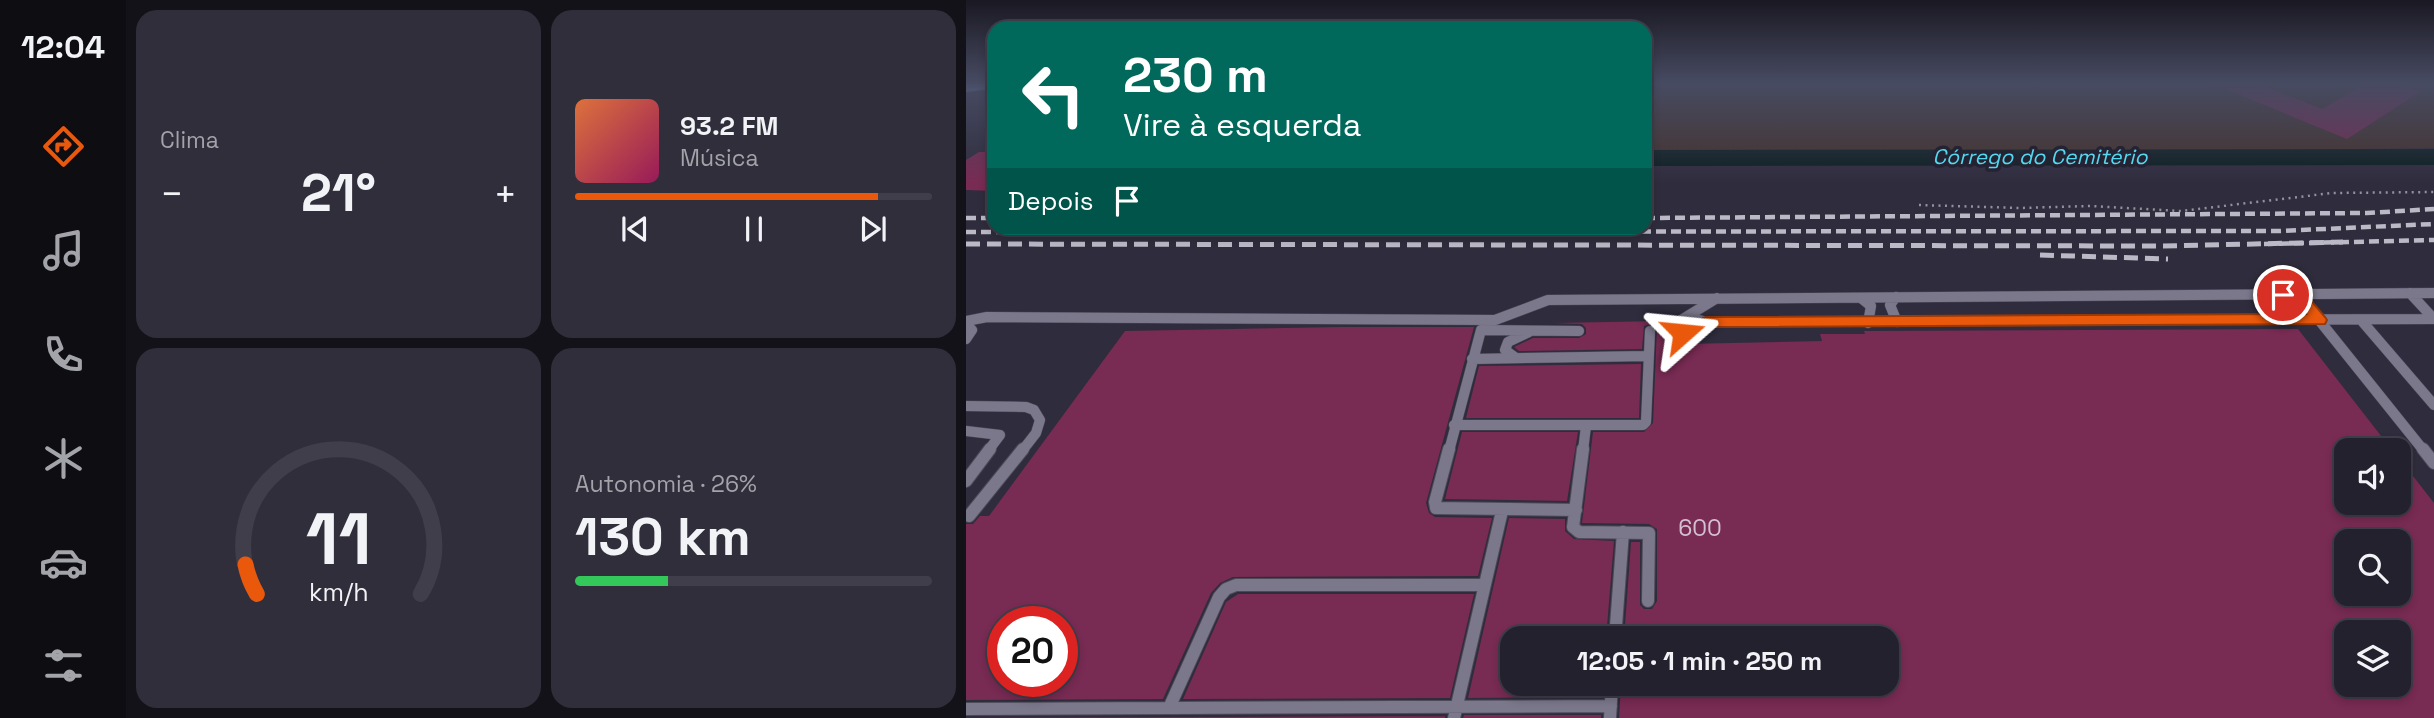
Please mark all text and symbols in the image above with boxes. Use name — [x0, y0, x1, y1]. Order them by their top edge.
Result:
text: 12:04 — [21, 27, 105, 67]
text: 230 m — [1123, 44, 1268, 106]
icon: left — [1008, 49, 1099, 140]
text: Vire à esquerda — [1123, 105, 1361, 145]
text: 93.2 FM — [680, 109, 779, 143]
icon: directions — [39, 122, 88, 171]
text: Clima — [160, 125, 219, 155]
text: Música — [680, 143, 759, 173]
water label: Córrego do Cemitério — [1933, 143, 2149, 170]
text: 21° — [301, 160, 376, 226]
text: − — [160, 170, 184, 218]
text: + — [493, 170, 517, 218]
icon: arrive — [1108, 182, 1146, 220]
text: Depois — [1008, 184, 1094, 218]
icon: previous — [616, 210, 654, 248]
icon: pause — [735, 210, 773, 248]
icon: next — [854, 210, 892, 248]
icon: music — [39, 226, 88, 275]
pin — [2253, 265, 2313, 325]
icon: arrive — [2264, 276, 2302, 314]
position arrow — [1646, 296, 1720, 370]
icon: phone — [39, 330, 88, 379]
icon: climate — [39, 434, 88, 483]
map controls — [2334, 438, 2411, 697]
button: sound — [2334, 438, 2411, 515]
text: Autonomia · 26% — [575, 469, 757, 499]
text: 11 — [306, 492, 371, 585]
text: 130 km — [575, 504, 751, 570]
house number: 600 — [1678, 513, 1722, 543]
button: search — [2334, 529, 2411, 606]
icon: car — [39, 538, 88, 587]
text: km/h — [309, 576, 368, 608]
speed limit sign: 20 — [987, 606, 1078, 697]
button: layers — [2334, 620, 2411, 697]
icon: filters — [39, 641, 88, 690]
text: 12:05 · 1 min · 250 m — [1577, 644, 1822, 678]

